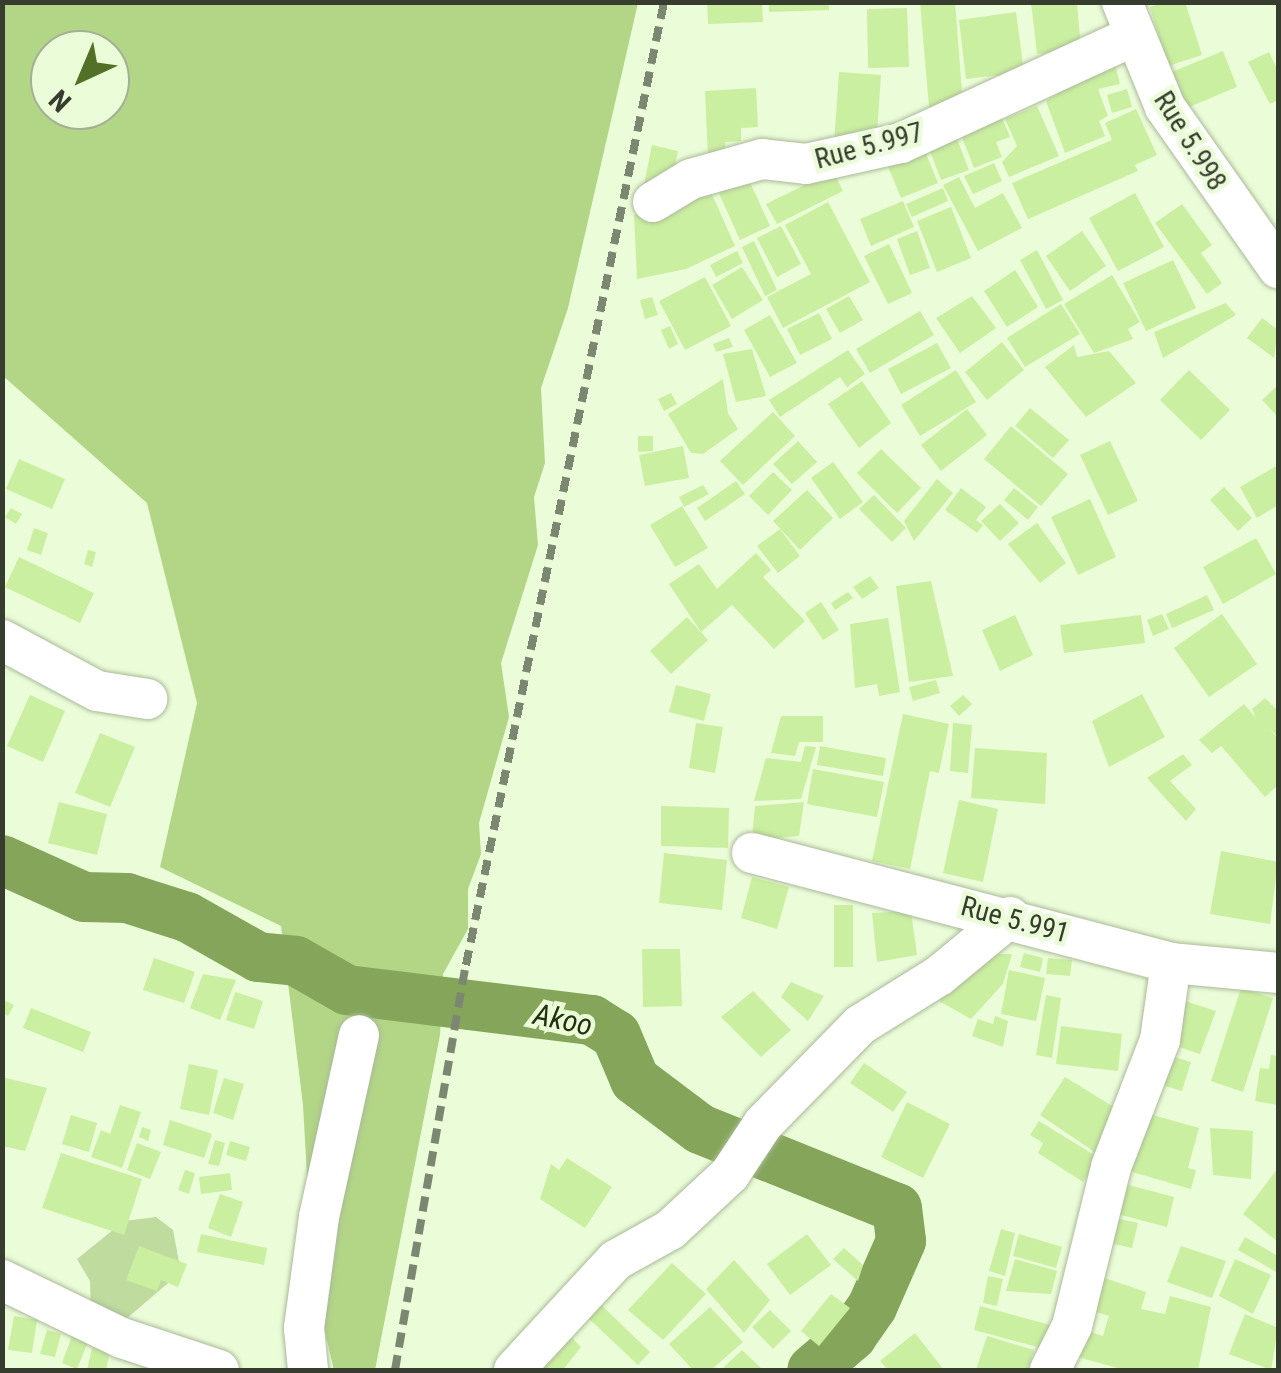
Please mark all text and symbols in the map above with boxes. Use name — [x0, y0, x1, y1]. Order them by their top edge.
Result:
north arrow — [30, 30, 130, 130]
text: N — [43, 83, 78, 118]
street label: Rue 5.998 — [1146, 85, 1234, 197]
street label: Rue 5.997 — [811, 115, 927, 177]
street label: Rue 5.991 — [957, 889, 1073, 951]
water label: Akoo — [530, 996, 596, 1044]

